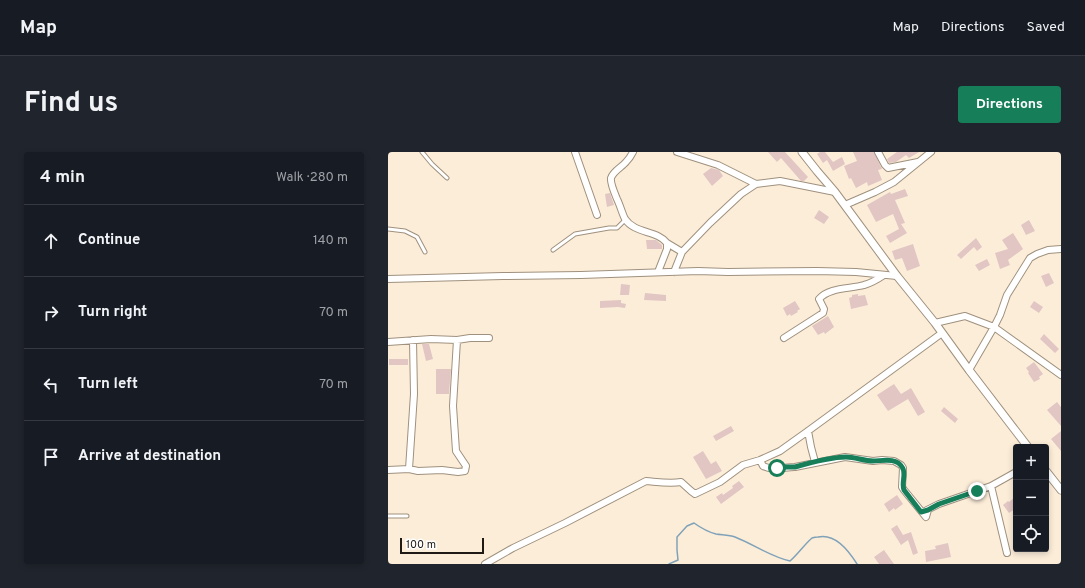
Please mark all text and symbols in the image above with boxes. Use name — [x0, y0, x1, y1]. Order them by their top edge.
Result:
text: Map — [20, 16, 57, 40]
text: Map — [893, 19, 919, 36]
text: Directions — [941, 19, 1005, 36]
text: Saved — [1027, 19, 1065, 36]
text: Find us — [24, 86, 118, 122]
button: Directions — [958, 86, 1061, 123]
text: 4 min — [40, 167, 85, 189]
text: Walk · 280 m — [276, 170, 348, 186]
icon: ahead — [40, 230, 62, 252]
text: Continue — [78, 231, 140, 250]
text: 140 m — [313, 233, 348, 249]
icon: right — [40, 302, 62, 324]
text: Turn right — [78, 303, 147, 322]
text: 70 m — [319, 305, 348, 321]
icon: left — [40, 374, 62, 396]
text: Turn left — [78, 375, 138, 394]
text: 70 m — [319, 377, 348, 393]
map controls — [1013, 444, 1049, 552]
button: + — [1013, 444, 1049, 480]
icon: arrive — [40, 446, 62, 468]
text: Arrive at destination — [78, 447, 221, 466]
route start — [768, 459, 786, 477]
button: − — [1013, 480, 1049, 516]
route end — [968, 482, 986, 500]
button: locate — [1013, 516, 1049, 552]
scale bar — [400, 536, 484, 555]
text: 100 m — [406, 538, 436, 552]

